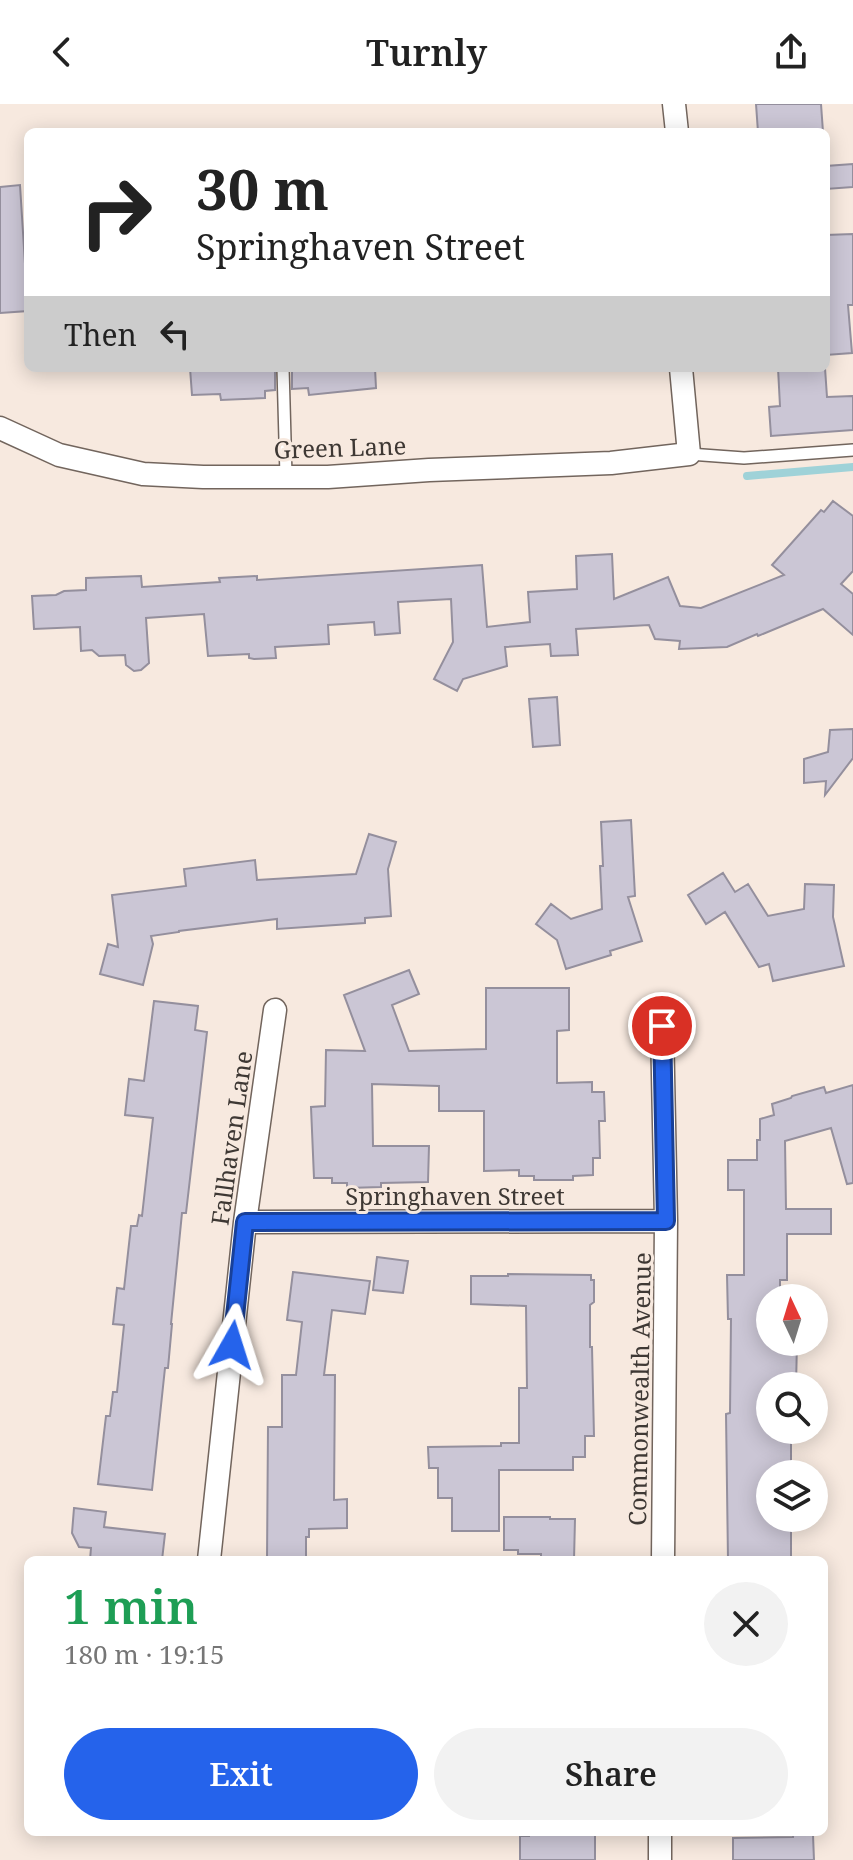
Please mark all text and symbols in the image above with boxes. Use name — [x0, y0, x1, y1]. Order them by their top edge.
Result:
text: Turnly — [366, 28, 487, 77]
icon: back — [40, 30, 84, 74]
icon: share — [769, 30, 813, 74]
text: 30 m — [196, 150, 329, 226]
icon: right — [64, 160, 168, 264]
text: Springhaven Street — [196, 222, 525, 271]
icon: left — [153, 312, 197, 356]
text: Then — [64, 314, 137, 355]
street label: Green Lane — [273, 428, 407, 466]
pin — [628, 992, 696, 1060]
icon: arrive — [640, 1004, 684, 1048]
street label: Fallhaven Lane — [202, 1049, 260, 1227]
street label: Springhaven Street — [345, 1179, 565, 1212]
street label: Commonwealth Avenue — [620, 1252, 658, 1526]
north arrow — [756, 1284, 828, 1356]
map controls — [756, 1284, 828, 1532]
position arrow — [190, 1303, 274, 1387]
button: search — [756, 1372, 828, 1444]
button: layers — [756, 1460, 828, 1532]
text: 1 min — [64, 1573, 198, 1638]
button: close — [704, 1582, 788, 1666]
text: 180 m · 19:15 — [64, 1636, 225, 1672]
button: Exit — [64, 1728, 418, 1820]
button: Share — [434, 1728, 788, 1820]

